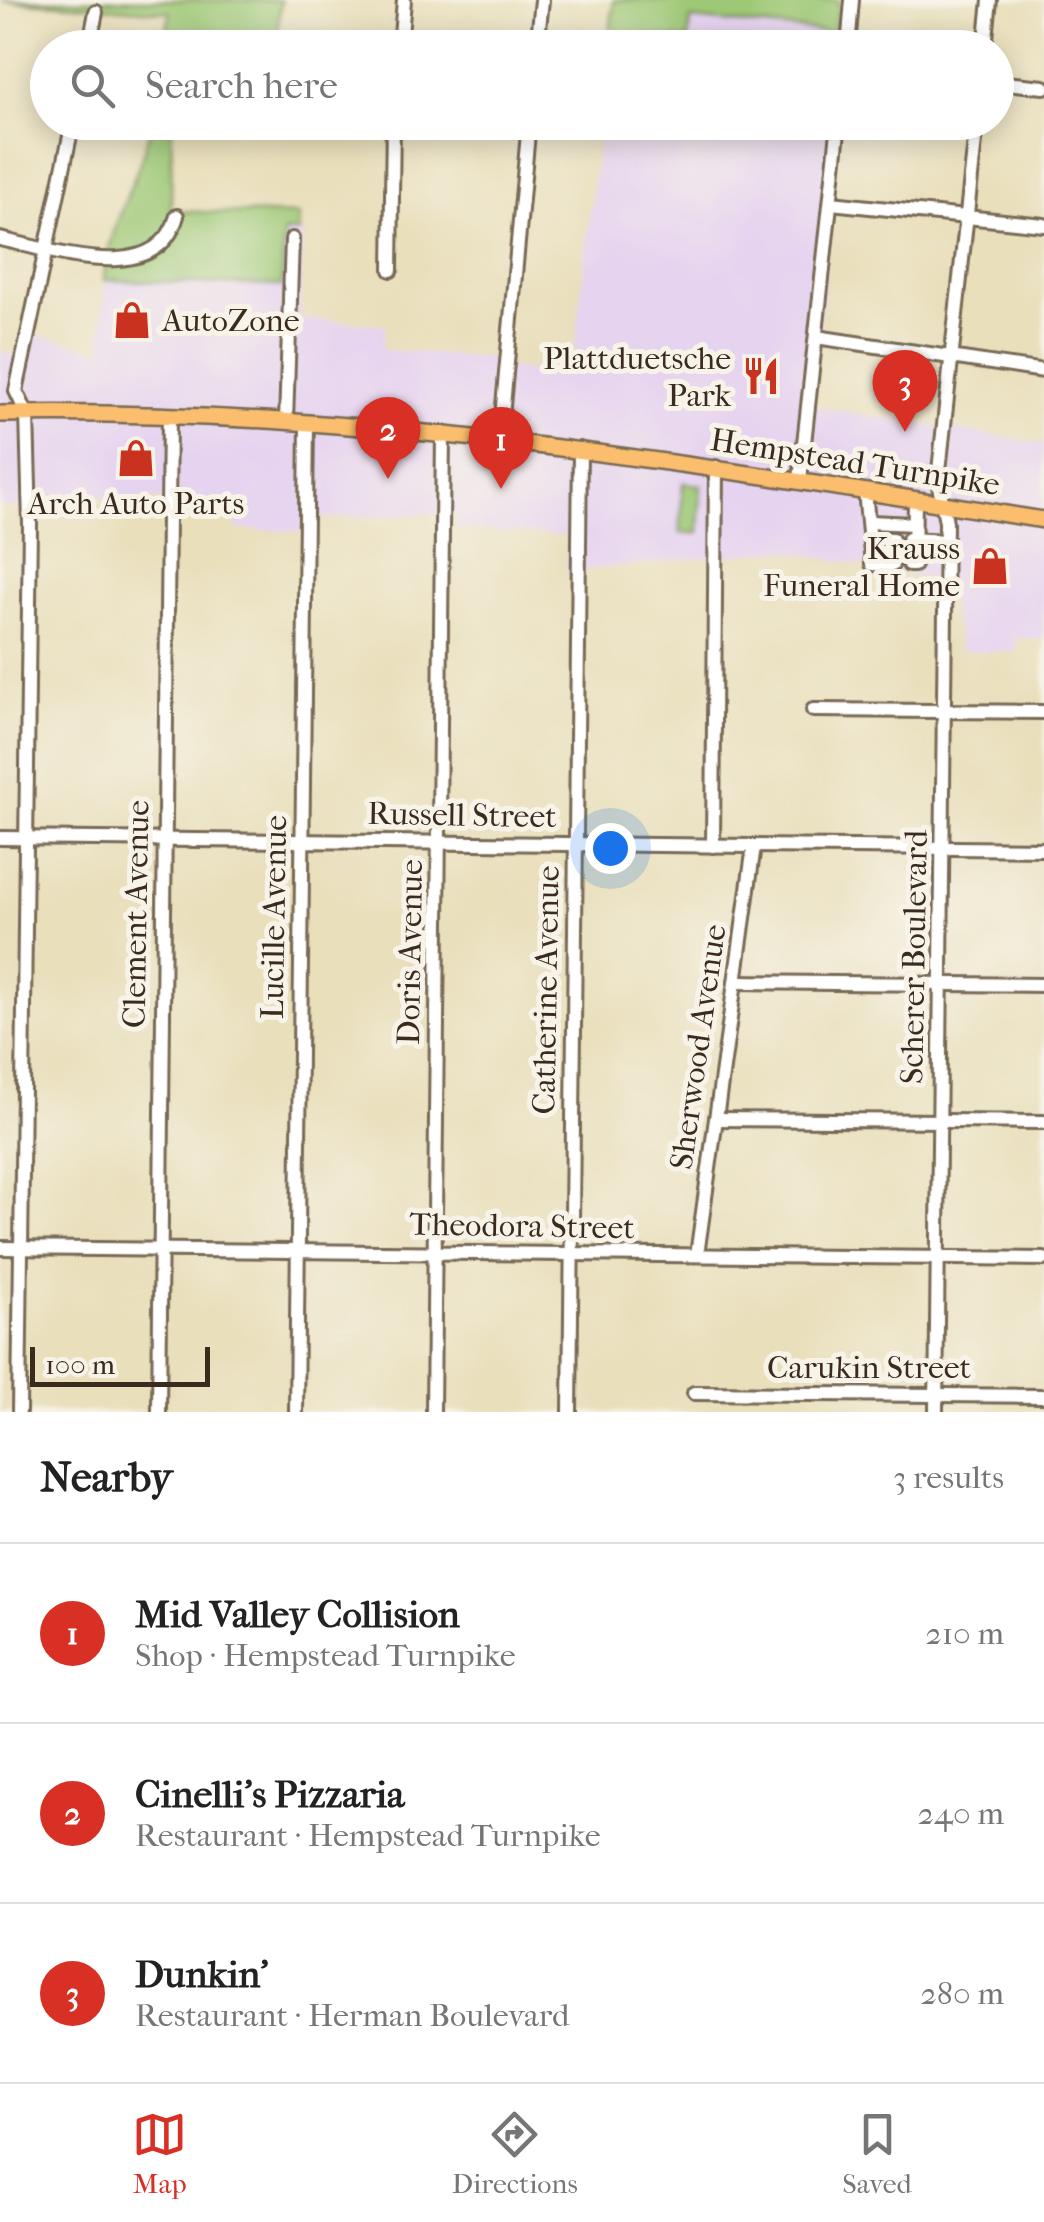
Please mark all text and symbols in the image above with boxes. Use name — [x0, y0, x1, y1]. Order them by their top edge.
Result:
search box — [30, 30, 1014, 140]
icon: search — [65, 58, 120, 113]
text: Search here — [145, 63, 338, 108]
shop icon: AutoZone — [111, 299, 153, 341]
place label: AutoZone — [160, 302, 300, 339]
place label: Plattduetsche Park — [543, 340, 732, 414]
pin: 3 — [872, 350, 938, 432]
restaurant icon: Plattduetsche Park — [740, 355, 782, 397]
pin: 2 — [356, 396, 420, 479]
pin: 1 — [468, 406, 534, 489]
street label: Hempstead Turnpike — [708, 421, 1003, 503]
shop icon: Arch Auto Parts — [115, 437, 157, 479]
place label: Arch Auto Parts — [26, 485, 244, 522]
place label: Krauss Funeral Home — [763, 530, 960, 604]
shop icon: Krauss Funeral Home — [969, 545, 1011, 587]
street label: Russell Street — [367, 795, 557, 835]
street label: Clement Avenue — [116, 799, 156, 1028]
street label: Lucille Avenue — [254, 814, 294, 1019]
your location — [585, 823, 636, 874]
street label: Scherer Boulevard — [893, 829, 935, 1084]
street label: Doris Avenue — [390, 859, 430, 1045]
street label: Catherine Avenue — [525, 865, 567, 1115]
street label: Sherwood Avenue — [662, 922, 734, 1172]
street label: Theodora Street — [409, 1206, 636, 1246]
scale bar — [30, 1342, 210, 1386]
text: 100 m — [45, 1348, 115, 1381]
street label: Carukin Street — [767, 1349, 972, 1386]
text: Nearby — [40, 1453, 172, 1502]
text: 3 results — [893, 1459, 1004, 1496]
text: Mid Valley Collision — [135, 1592, 460, 1637]
text: 1 — [67, 1615, 78, 1652]
text: 210 m — [925, 1615, 1004, 1652]
text: Shop · Hempstead Turnpike — [135, 1637, 516, 1674]
text: Cinelli’s Pizzaria — [135, 1772, 405, 1817]
text: 2 — [64, 1795, 81, 1832]
text: 240 m — [918, 1795, 1004, 1832]
text: Restaurant · Hempstead Turnpike — [135, 1817, 601, 1854]
text: Dunkin' — [135, 1952, 268, 1997]
text: 3 — [66, 1975, 79, 2012]
text: 280 m — [920, 1975, 1004, 2012]
text: Restaurant · Herman Boulevard — [135, 1997, 569, 2034]
tab: Map — [132, 2107, 187, 2200]
tab: Directions — [452, 2107, 578, 2200]
tab: Saved — [842, 2107, 912, 2200]

